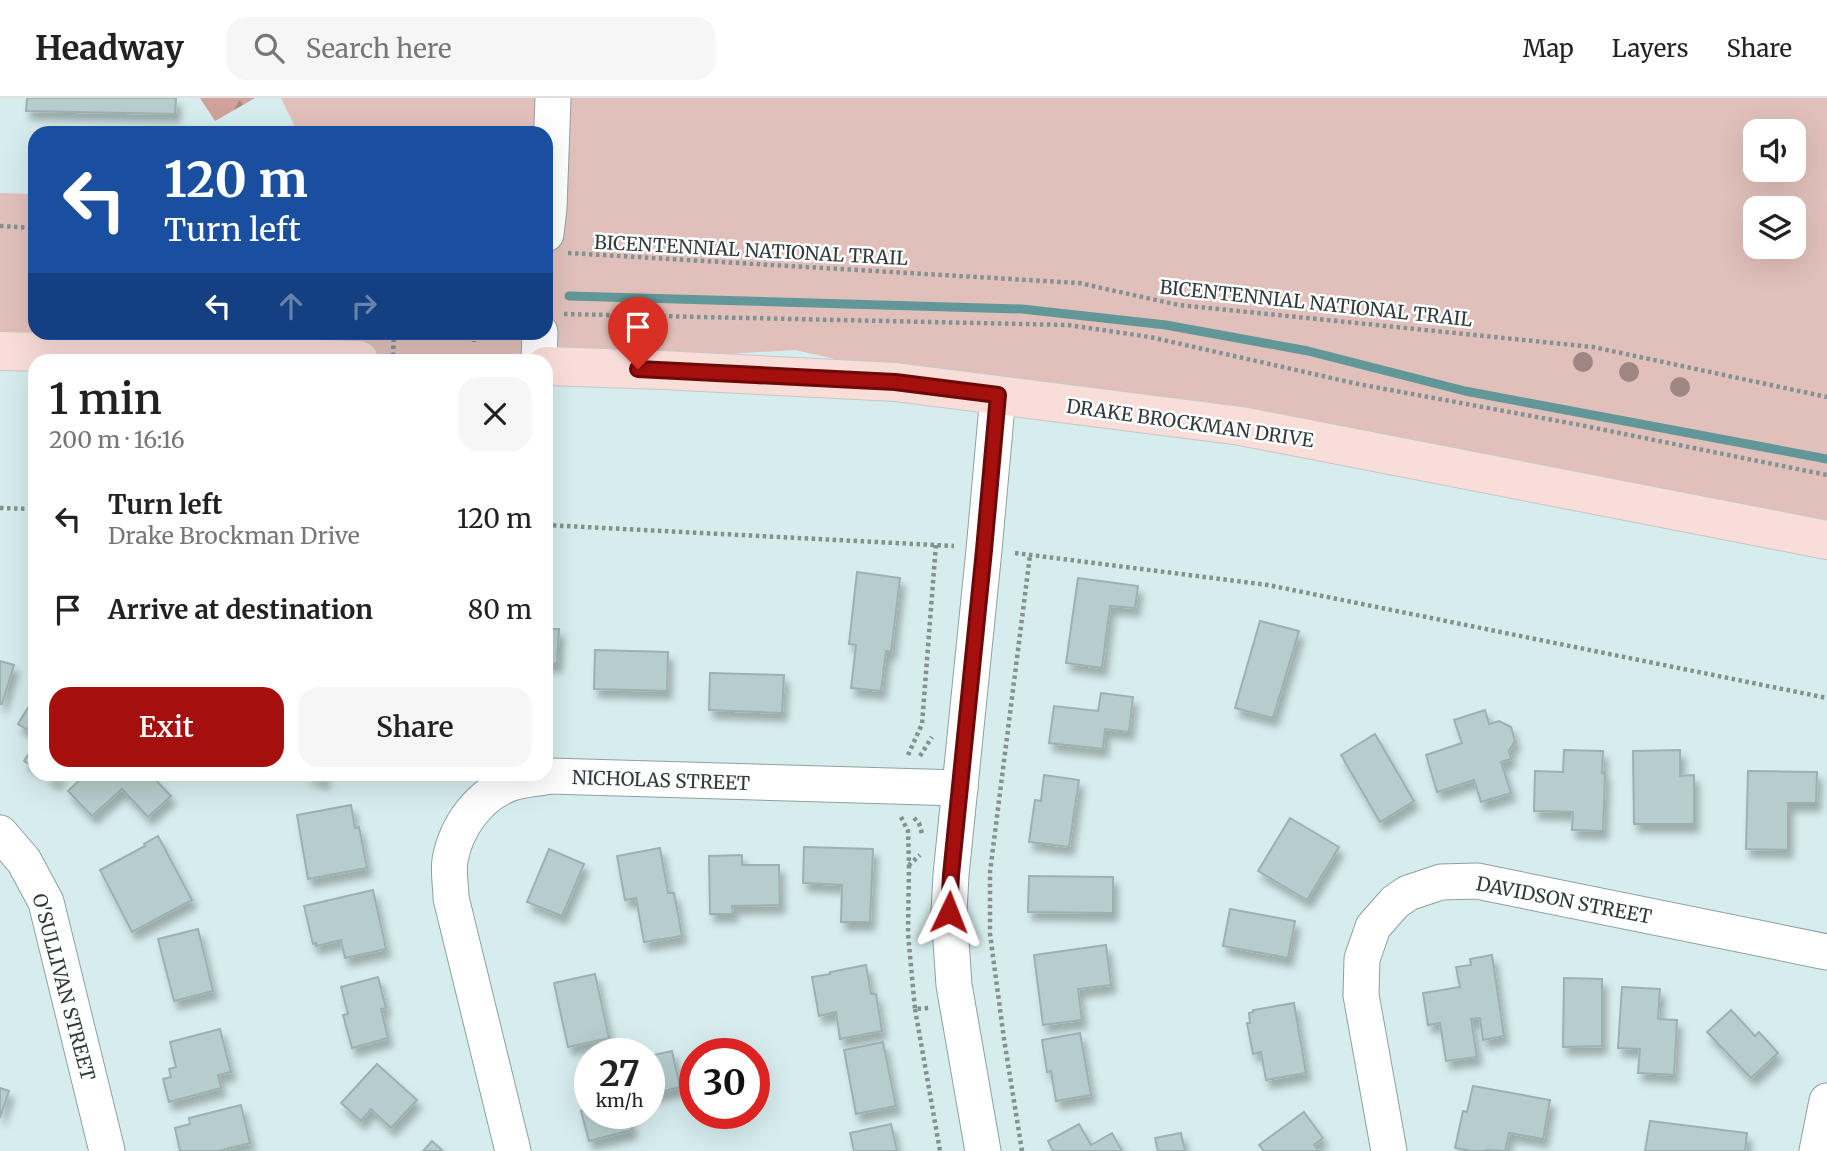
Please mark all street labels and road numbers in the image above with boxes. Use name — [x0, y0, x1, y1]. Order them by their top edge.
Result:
street label: BICENTENNIAL NATIONAL TRAIL — [593, 230, 909, 270]
street label: BICENTENNIAL NATIONAL TRAIL — [1158, 275, 1474, 331]
street label: DRAKE BROCKMAN DRIVE — [1065, 394, 1315, 452]
street label: NICHOLAS STREET — [572, 765, 750, 795]
street label: DAVIDSON STREET — [1474, 871, 1654, 929]
street label: O'SULLIVAN STREET — [28, 891, 100, 1083]

